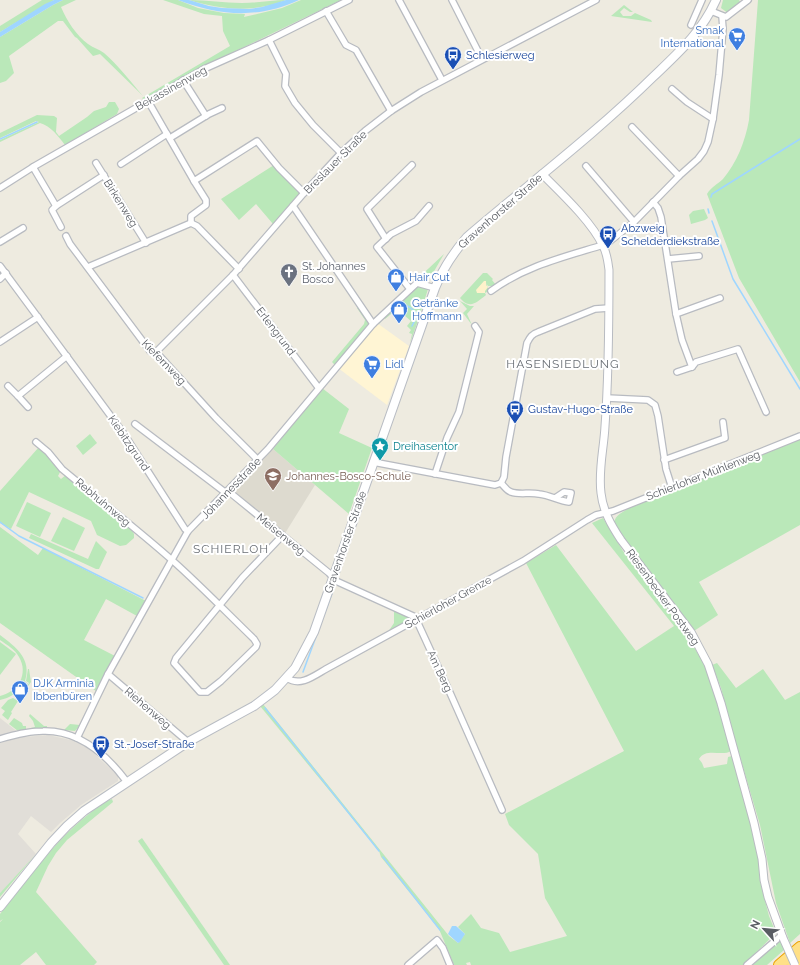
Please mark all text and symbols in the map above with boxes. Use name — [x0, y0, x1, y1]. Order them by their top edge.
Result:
place label: Smak International — [661, 24, 724, 50]
supermarket icon: Smak International — [727, 26, 747, 51]
bus stop icon: Schlesierweg — [443, 45, 463, 70]
place label: Schlesierweg — [466, 49, 535, 62]
street label: Bekassinenweg — [133, 63, 209, 113]
street label: Breslauer Straße — [301, 128, 370, 197]
street label: Gravenhorster Straße — [456, 171, 545, 251]
street label: Birkenweg — [101, 177, 140, 230]
place label: Abzweig Schelderdiekstraße — [621, 222, 720, 248]
bus stop icon: Abzweig Schelderdiekstraße — [598, 224, 618, 249]
place label: St. Johannes Bosco — [302, 260, 366, 286]
church icon: St. Johannes Bosco — [279, 262, 299, 287]
shop icon: Hair Cut — [386, 267, 406, 292]
place label: Hair Cut — [409, 271, 450, 284]
place label: Getränke Hoffmann — [412, 297, 462, 323]
shop icon: Getränke Hoffmann — [389, 299, 409, 324]
street label: Erlengrund — [253, 305, 298, 358]
street label: Kiefernweg — [139, 337, 188, 388]
supermarket icon: Lidl — [362, 354, 382, 379]
district label: HASENSIEDLUNG — [506, 357, 620, 371]
place label: Lidl — [385, 358, 404, 371]
bus stop icon: Gustav-Hugo-Straße — [505, 399, 525, 424]
place label: Gustav-Hugo-Straße — [528, 403, 633, 416]
street label: Kiebitzgrund — [105, 413, 152, 474]
place icon: Dreihasentor — [370, 436, 390, 461]
place label: Dreihasentor — [393, 440, 458, 453]
street label: Schierloher Mühlenweg — [644, 448, 762, 503]
street label: Johannesstraße — [199, 455, 264, 522]
school or university icon: Johannes-Bosco-Schule — [263, 466, 283, 491]
place label: Johannes-Bosco-Schule — [286, 470, 411, 483]
street label: Rebhuhnweg — [72, 476, 133, 529]
street label: Gravenhorster Straße — [322, 489, 369, 595]
street label: Meisenweg — [254, 511, 308, 558]
district label: SCHIERLOH — [193, 542, 269, 556]
street label: Riesenbecker Postweg — [623, 546, 702, 648]
street label: Schierloher Grenze — [403, 573, 494, 632]
street label: Am Berg — [424, 648, 455, 694]
place label: DJK Arminia Ibbenbüren — [33, 677, 94, 703]
shop icon: DJK Arminia Ibbenbüren — [10, 679, 30, 704]
street label: Riehenweg — [122, 685, 174, 732]
bus stop icon: St.-Josef-Straße — [91, 734, 111, 759]
place label: St.-Josef-Straße — [114, 738, 195, 751]
north arrow — [744, 909, 784, 949]
text: N — [748, 918, 763, 931]

